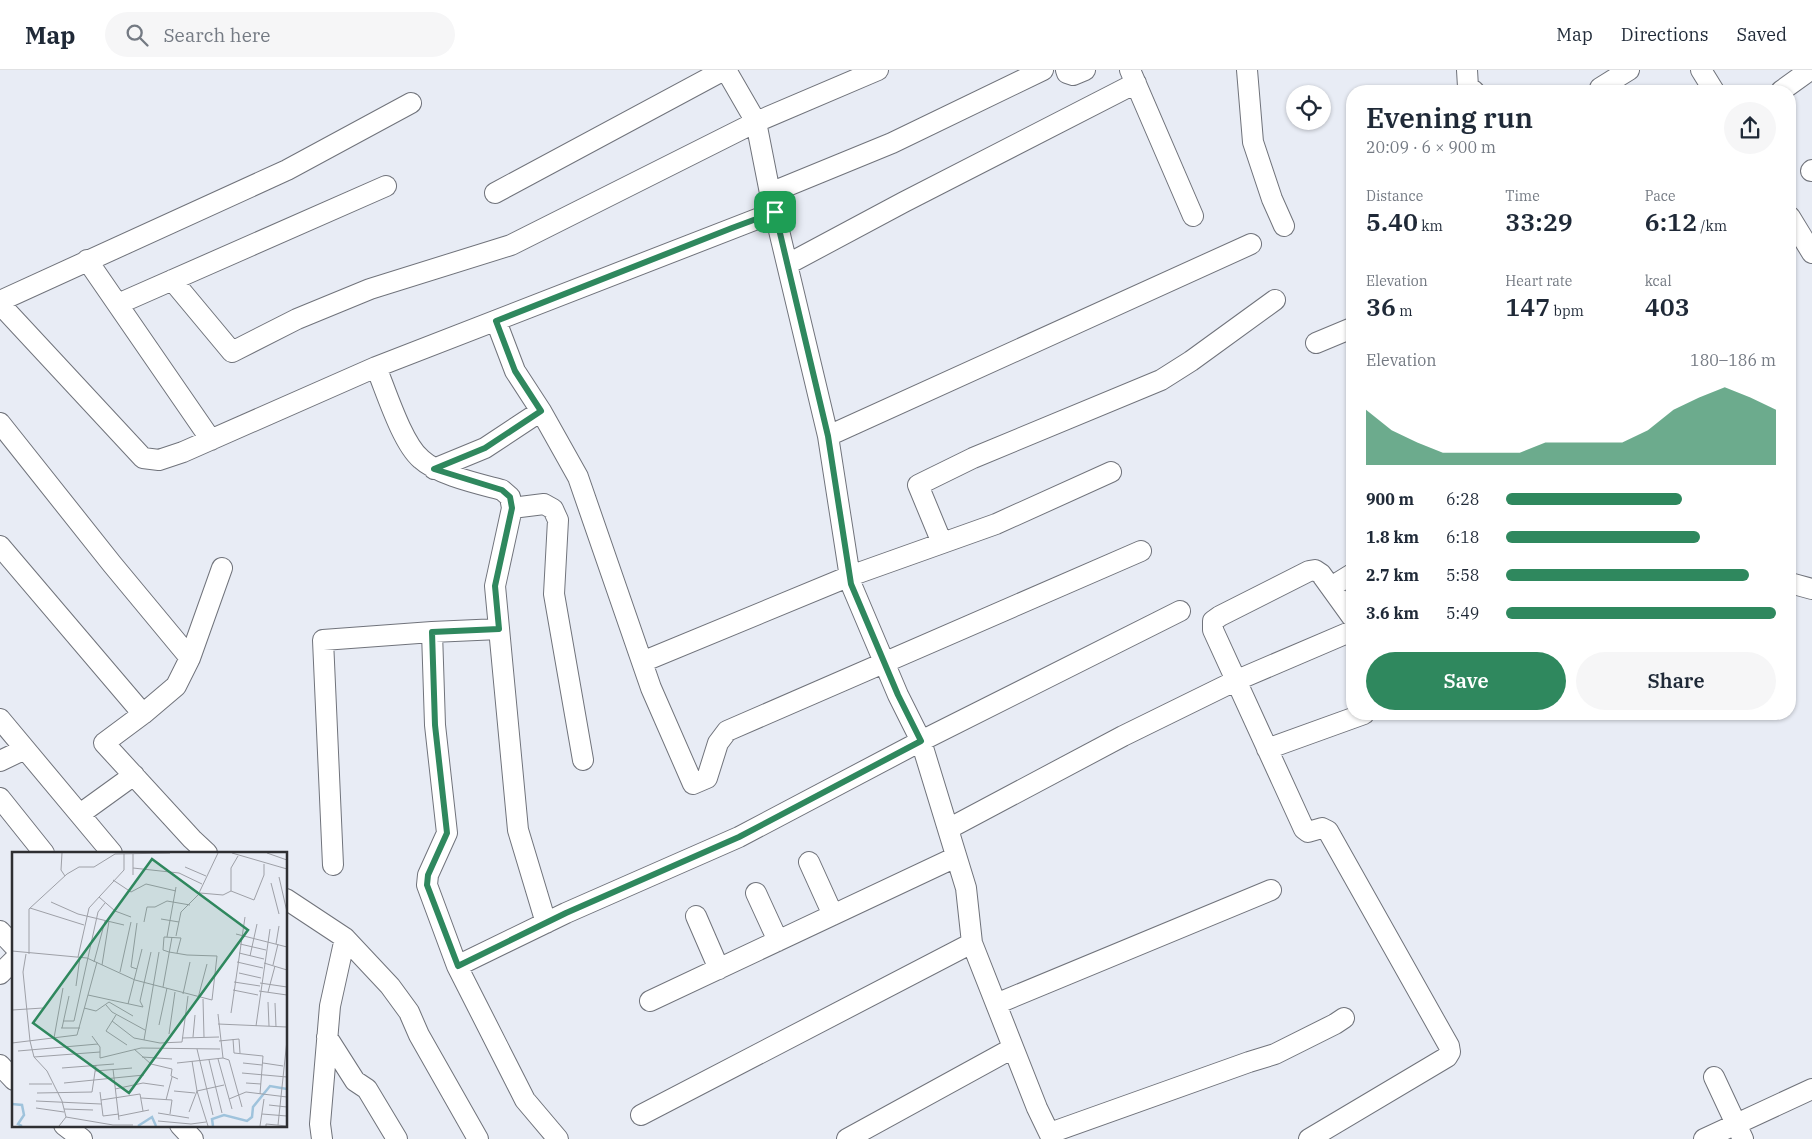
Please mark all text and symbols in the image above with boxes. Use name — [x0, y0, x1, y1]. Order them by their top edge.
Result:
search box — [105, 12, 455, 57]
text: Map — [25, 19, 75, 51]
icon: search — [123, 21, 151, 49]
text: Search here — [163, 23, 270, 47]
text: Map — [1556, 23, 1593, 46]
text: Directions — [1621, 23, 1709, 46]
text: Saved — [1737, 23, 1787, 46]
map controls — [1286, 85, 1331, 130]
button: locate — [1286, 85, 1331, 130]
text: Evening run — [1366, 99, 1533, 136]
button: share — [1724, 102, 1776, 154]
text: 20:09 · 6 × 900 m — [1366, 137, 1496, 157]
text: Distance — [1366, 187, 1423, 205]
text: Time — [1505, 187, 1540, 205]
text: Pace — [1645, 187, 1675, 205]
pin — [754, 191, 796, 233]
icon: arrive — [761, 198, 789, 226]
text: 5.40 — [1366, 205, 1418, 238]
text: 33:29 — [1505, 205, 1573, 238]
text: 6:12 — [1645, 205, 1697, 238]
text: km — [1418, 217, 1443, 235]
text: /km — [1697, 217, 1727, 235]
text: Elevation — [1366, 272, 1428, 290]
text: Heart rate — [1505, 272, 1572, 290]
text: kcal — [1645, 272, 1672, 290]
text: 36 — [1366, 290, 1396, 323]
text: 147 — [1505, 290, 1550, 323]
text: 403 — [1645, 290, 1690, 323]
text: m — [1396, 302, 1413, 320]
text: bpm — [1550, 302, 1584, 320]
text: Elevation — [1366, 350, 1436, 370]
text: 180–186 m — [1690, 350, 1776, 370]
text: 900 m — [1366, 489, 1414, 509]
text: 6:28 — [1446, 489, 1479, 509]
text: 1.8 km — [1366, 527, 1419, 547]
text: 6:18 — [1446, 527, 1479, 547]
text: 2.7 km — [1366, 565, 1419, 585]
text: 5:58 — [1446, 565, 1479, 585]
text: 3.6 km — [1366, 603, 1419, 623]
text: 5:49 — [1446, 603, 1479, 623]
button: Save — [1366, 652, 1566, 710]
button: Share — [1576, 652, 1776, 710]
inset map — [12, 852, 288, 1126]

